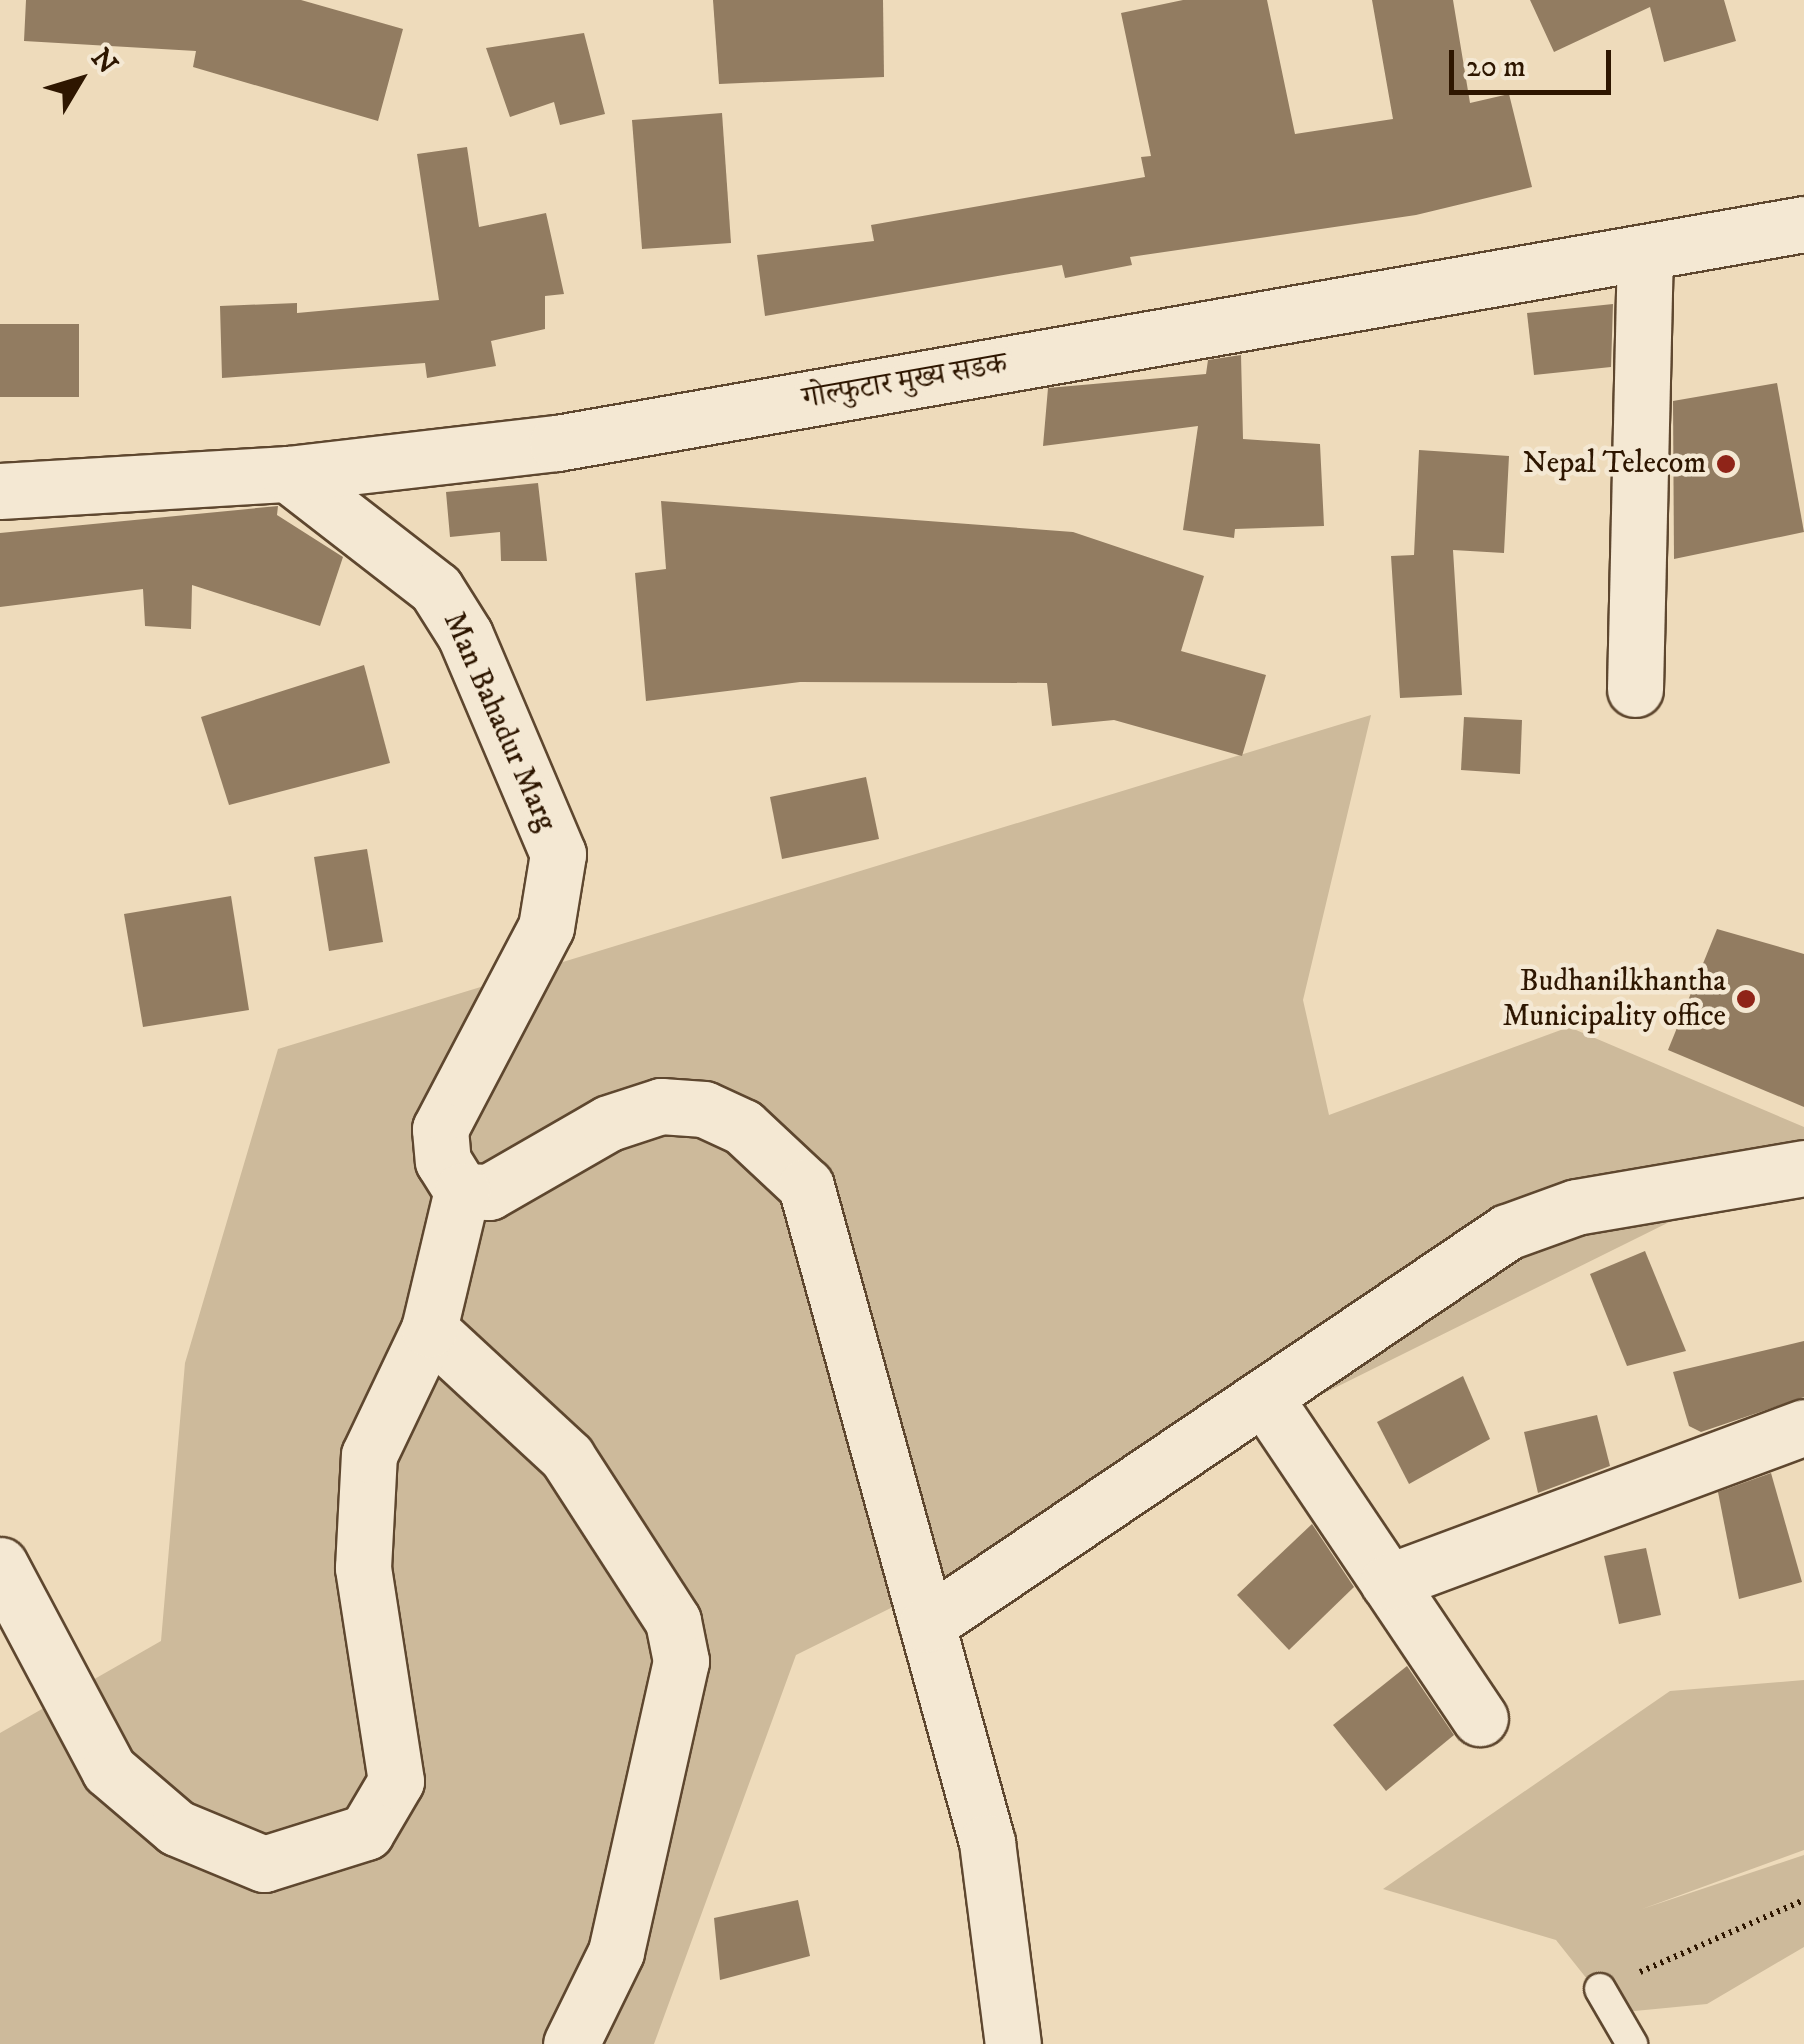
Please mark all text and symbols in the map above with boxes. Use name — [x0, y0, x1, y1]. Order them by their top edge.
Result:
north arrow — [30, 30, 130, 130]
scale bar — [1454, 30, 1616, 92]
text: N — [83, 41, 125, 81]
text: 20 m — [1466, 49, 1526, 86]
street label: गोल्फुटार मुख्य सडक — [800, 346, 1010, 418]
place label: Nepal Telecom — [1523, 446, 1706, 482]
marker: Nepal Telecom — [1715, 453, 1737, 475]
street label: Man Bahadur Marg — [435, 607, 563, 837]
place label: Budhanilkhantha Municipality office — [1502, 964, 1726, 1034]
marker: Budhanilkhantha Municipality office — [1735, 988, 1757, 1010]

